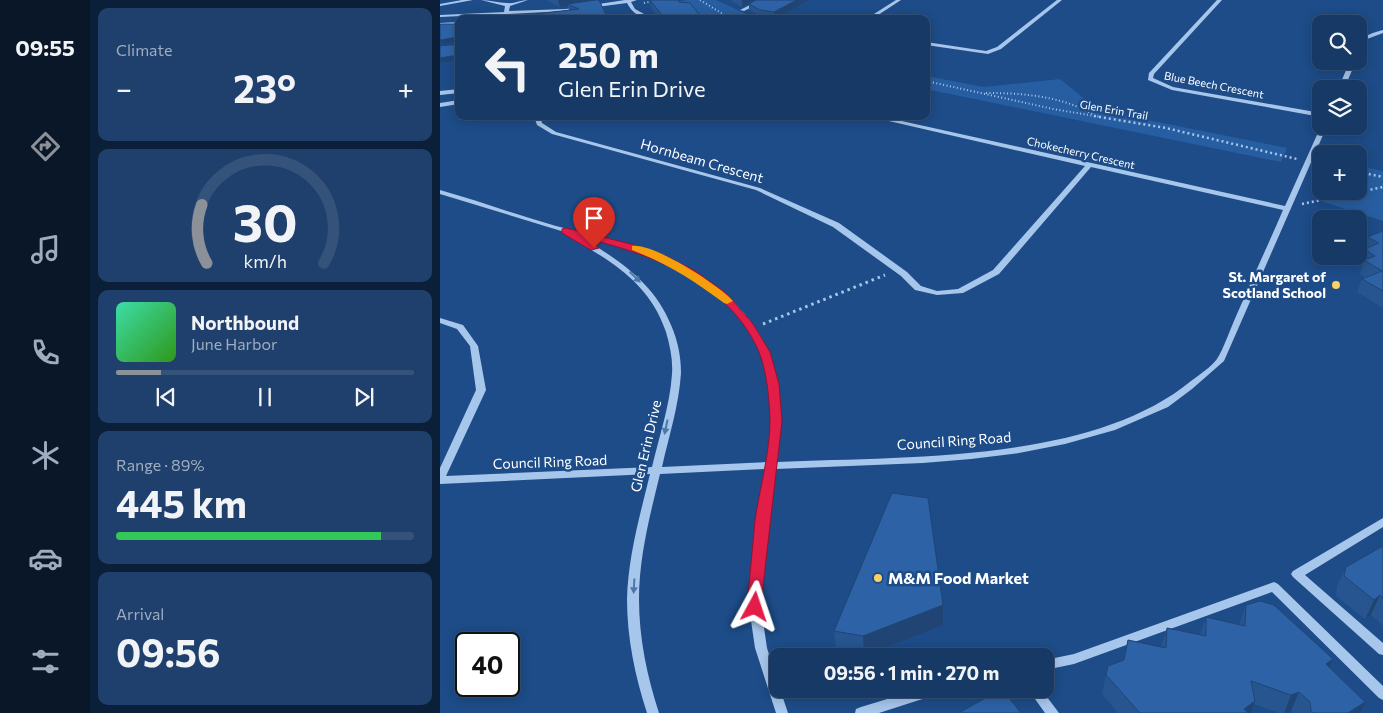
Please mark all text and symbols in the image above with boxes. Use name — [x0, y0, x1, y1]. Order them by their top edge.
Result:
map controls — [1312, 15, 1367, 265]
button: search — [1312, 15, 1367, 70]
text: 250 m — [558, 32, 659, 75]
text: 09:55 — [15, 34, 75, 61]
icon: left — [475, 35, 540, 100]
text: Climate — [116, 40, 172, 59]
text: 23° — [233, 64, 296, 111]
street label: Blue Beech Crescent — [1163, 68, 1265, 101]
text: − — [116, 71, 132, 105]
text: + — [398, 71, 414, 105]
text: Glen Erin Drive — [558, 75, 706, 102]
button: layers — [1312, 80, 1367, 135]
street label: Glen Erin Trail — [1079, 97, 1149, 122]
icon: directions — [28, 129, 63, 164]
street label: Chokecherry Crescent — [1026, 134, 1137, 171]
street label: Hornbeam Crescent — [639, 135, 766, 186]
button: + — [1312, 145, 1367, 200]
text: 30 — [233, 189, 297, 253]
pin — [573, 197, 615, 248]
icon: arrive — [580, 204, 608, 232]
button: − — [1312, 210, 1367, 265]
icon: music — [28, 232, 63, 267]
text: km/h — [243, 250, 287, 272]
place label: St. Margaret of Scotland School — [1223, 268, 1326, 301]
one-way arrow — [629, 271, 641, 283]
marker: St. Margaret of Scotland School — [1330, 279, 1342, 291]
text: Northbound — [191, 311, 299, 334]
text: June Harbor — [191, 334, 277, 353]
icon: phone — [28, 335, 63, 370]
icon: previous — [152, 383, 180, 411]
icon: pause — [251, 383, 279, 411]
icon: next — [350, 383, 378, 411]
street label: Glen Erin Drive — [627, 398, 664, 494]
one-way arrow — [662, 420, 670, 435]
street label: Council Ring Road — [896, 428, 1012, 453]
icon: climate — [28, 438, 63, 473]
street label: Council Ring Road — [492, 451, 608, 472]
text: Range · 89% — [116, 455, 205, 474]
text: 445 km — [116, 479, 247, 526]
icon: car — [28, 541, 63, 576]
place label: M&M Food Market — [888, 568, 1029, 587]
marker: M&M Food Market — [872, 572, 884, 584]
one-way arrow — [630, 579, 638, 595]
position arrow — [728, 580, 780, 632]
text: Arrival — [116, 604, 164, 623]
text: 09:56 — [116, 628, 220, 675]
speed limit sign: 40 — [455, 632, 520, 697]
icon: filters — [28, 644, 63, 679]
text: 09:56 · 1 min · 270 m — [824, 661, 999, 684]

